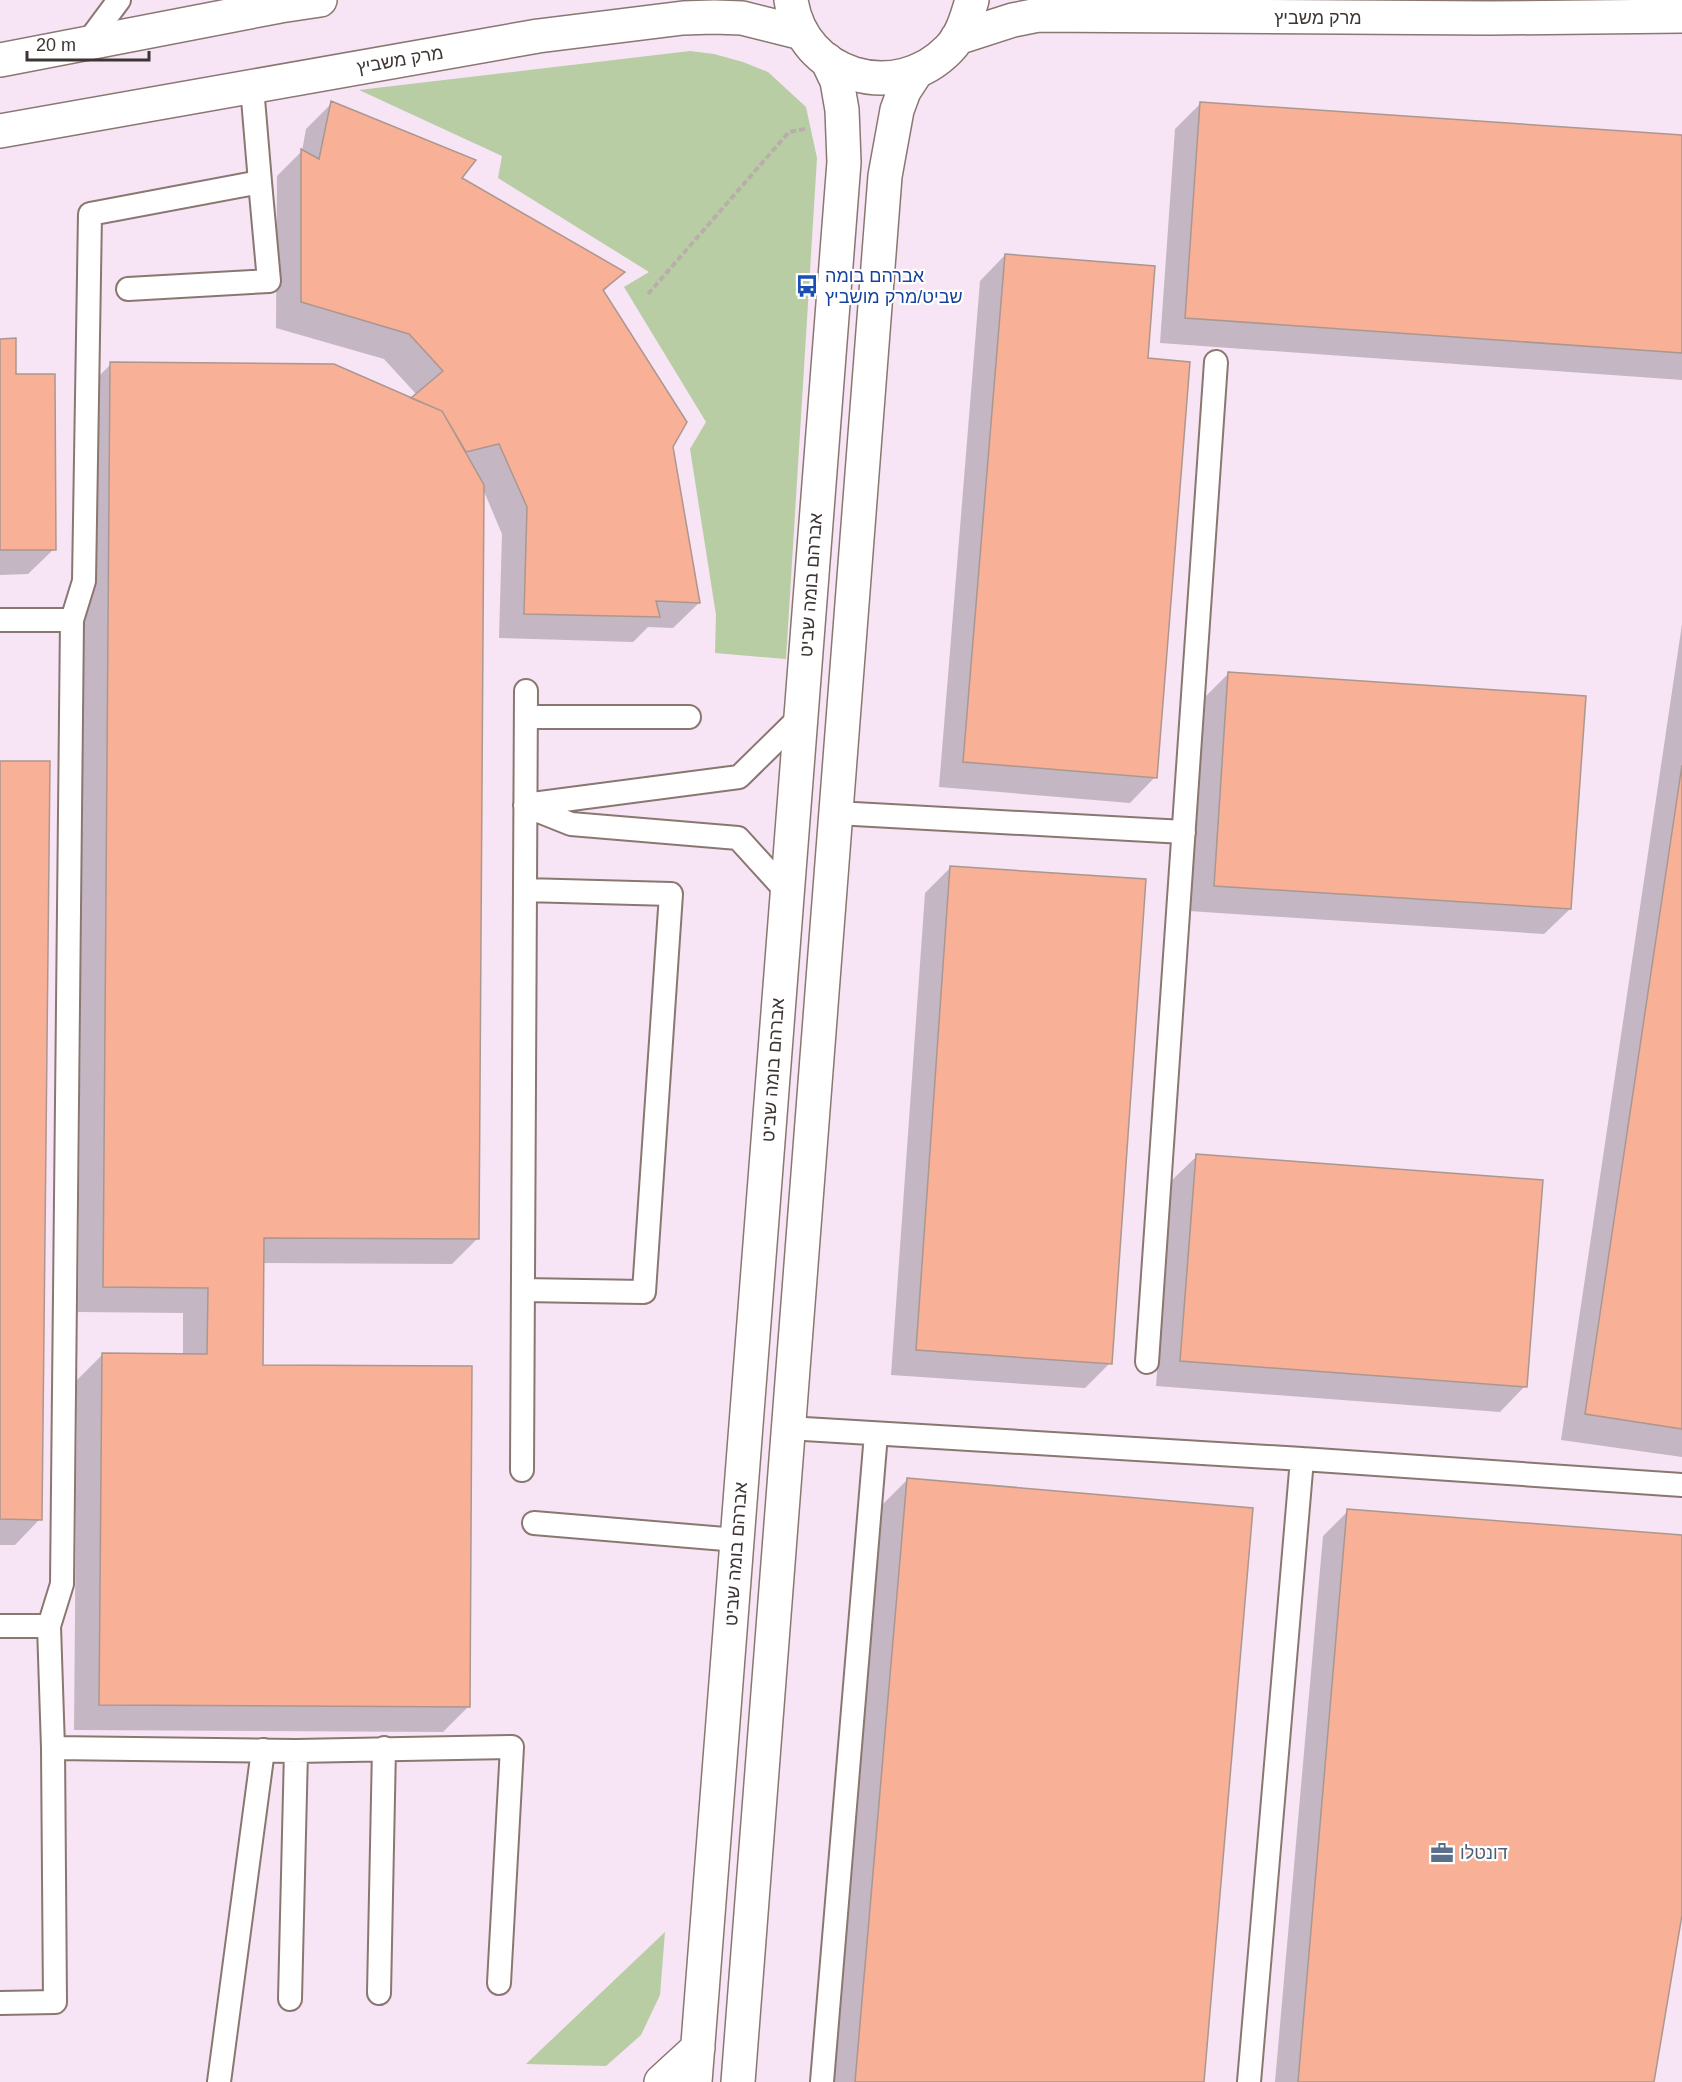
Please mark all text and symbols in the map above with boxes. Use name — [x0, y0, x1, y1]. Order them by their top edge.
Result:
street label: מרק משביץ — [1274, 8, 1362, 28]
scale bar — [27, 24, 148, 62]
text: 20 m — [36, 35, 76, 55]
street label: מרק משביץ — [355, 43, 445, 77]
place label: אברהם בומה שביט/מרק מושביץ — [825, 266, 963, 307]
bus stop icon: אברהם בומה שביט/מרק מושביץ — [794, 273, 820, 299]
street label: אברהם בומה שביט — [796, 512, 826, 658]
street label: אברהם בומה שביט — [758, 997, 788, 1143]
street label: אברהם בומה שביט — [721, 1481, 751, 1627]
office icon: דונטלו — [1429, 1840, 1455, 1866]
place label: דונטלו — [1460, 1843, 1508, 1863]

